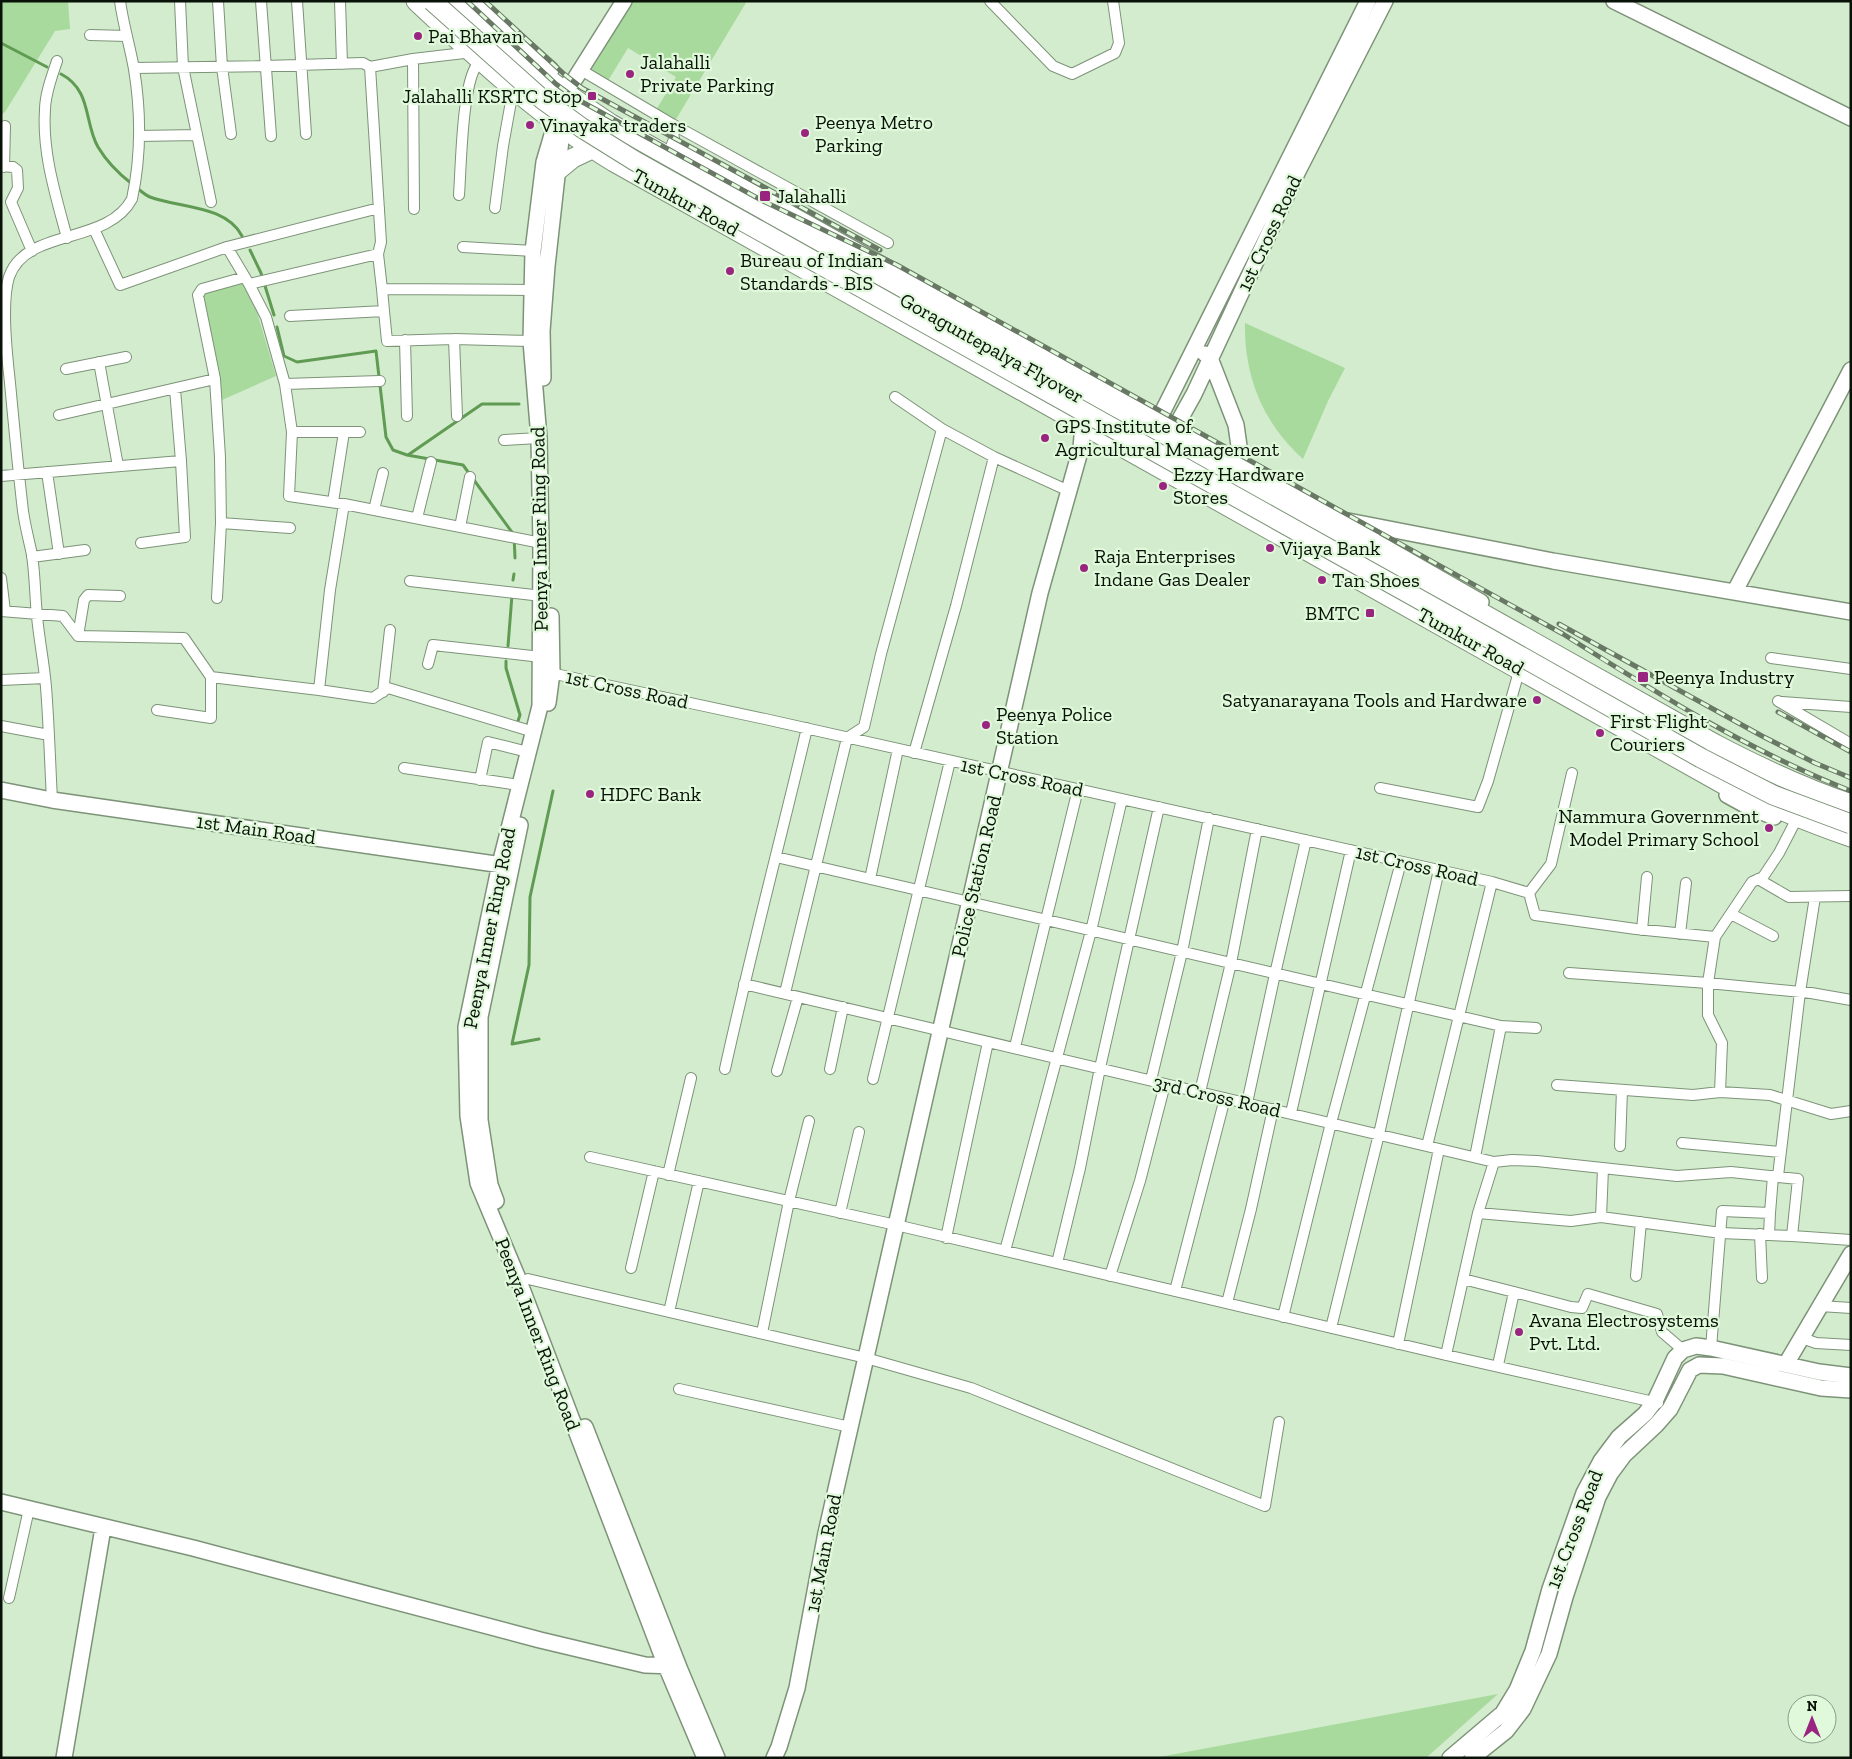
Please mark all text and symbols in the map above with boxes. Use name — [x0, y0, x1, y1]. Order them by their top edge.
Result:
place label: Pai Bhavan — [428, 24, 523, 48]
marker: Pai Bhavan — [412, 30, 424, 42]
place label: Jalahalli Private Parking — [640, 50, 774, 97]
marker: Jalahalli Private Parking — [624, 68, 636, 80]
place label: Jalahalli KSRTC Stop — [402, 84, 582, 108]
marker: Jalahalli KSRTC Stop — [586, 90, 598, 102]
place label: Peenya Metro Parking — [815, 110, 933, 157]
place label: Vinayaka traders — [539, 113, 686, 137]
marker: Vinayaka traders — [524, 119, 536, 131]
marker: Peenya Metro Parking — [799, 127, 811, 139]
street label: Tumkur Road — [629, 163, 743, 241]
street label: 1st Cross Road — [1232, 171, 1306, 295]
place label: Jalahalli — [776, 184, 847, 208]
marker: Jalahalli — [758, 189, 772, 203]
place label: Bureau of Indian Standards - BIS — [740, 248, 884, 295]
marker: Bureau of Indian Standards - BIS — [724, 265, 736, 277]
street label: Goraguntepalya Flyover — [896, 287, 1088, 409]
place label: GPS Institute of Agricultural Management — [1055, 414, 1280, 461]
street label: Peenya Inner Ring Road — [525, 427, 553, 631]
marker: GPS Institute of Agricultural Management — [1039, 432, 1051, 444]
place label: Ezzy Hardware Stores — [1173, 462, 1304, 509]
marker: Ezzy Hardware Stores — [1157, 480, 1169, 492]
place label: Vijaya Bank — [1279, 536, 1381, 560]
marker: Vijaya Bank — [1264, 542, 1276, 554]
place label: Raja Enterprises Indane Gas Dealer — [1094, 544, 1251, 591]
marker: Raja Enterprises Indane Gas Dealer — [1078, 562, 1090, 574]
place label: Tan Shoes — [1332, 568, 1420, 592]
marker: Tan Shoes — [1316, 574, 1328, 586]
place label: BMTC — [1305, 601, 1360, 625]
street label: Tumkur Road — [1414, 602, 1528, 680]
marker: BMTC — [1364, 607, 1376, 619]
street label: 1st Cross Road — [563, 664, 691, 714]
place label: Peenya Industry — [1654, 665, 1795, 689]
marker: Peenya Industry — [1636, 670, 1650, 684]
place label: Satyanarayana Tools and Hardware — [1222, 688, 1527, 712]
marker: Satyanarayana Tools and Hardware — [1531, 694, 1543, 706]
place label: Peenya Police Station — [996, 702, 1112, 749]
place label: First Flight Couriers — [1610, 709, 1708, 756]
marker: Peenya Police Station — [980, 719, 992, 731]
marker: First Flight Couriers — [1594, 727, 1606, 739]
street label: 1st Cross Road — [958, 752, 1086, 802]
place label: HDFC Bank — [600, 782, 702, 806]
marker: HDFC Bank — [584, 788, 596, 800]
street label: Police Station Road — [946, 793, 1006, 959]
place label: Nammura Government Model Primary School — [1558, 804, 1760, 851]
street label: 1st Main Road — [195, 809, 317, 849]
marker: Nammura Government Model Primary School — [1763, 822, 1775, 834]
street label: Peenya Inner Ring Road — [458, 825, 520, 1031]
street label: 1st Cross Road — [1353, 839, 1481, 891]
street label: 3rd Cross Road — [1151, 1070, 1283, 1122]
street label: Peenya Inner Ring Road — [490, 1234, 586, 1434]
place label: Avana Electrosystems Pvt. Ltd. — [1529, 1308, 1719, 1355]
marker: Avana Electrosystems Pvt. Ltd. — [1513, 1326, 1525, 1338]
street label: 1st Cross Road — [1540, 1466, 1608, 1592]
street label: 1st Main Road — [800, 1492, 846, 1614]
north arrow — [1787, 1694, 1837, 1744]
text: N — [1807, 1698, 1818, 1715]

